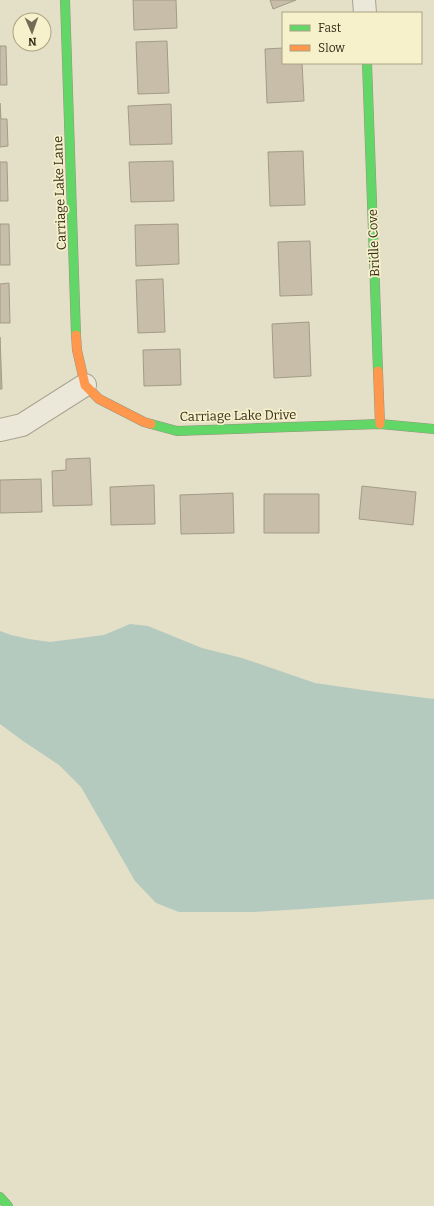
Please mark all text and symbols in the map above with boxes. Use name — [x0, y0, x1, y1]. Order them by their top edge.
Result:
north arrow — [12, 12, 52, 52]
legend — [282, 12, 422, 64]
text: Fast — [318, 21, 342, 35]
text: N — [27, 35, 37, 48]
text: Slow — [318, 41, 345, 55]
street label: Carriage Lake Lane — [50, 136, 69, 250]
street label: Bridle Cove — [365, 209, 382, 277]
street label: Carriage Lake Drive — [179, 407, 297, 424]

